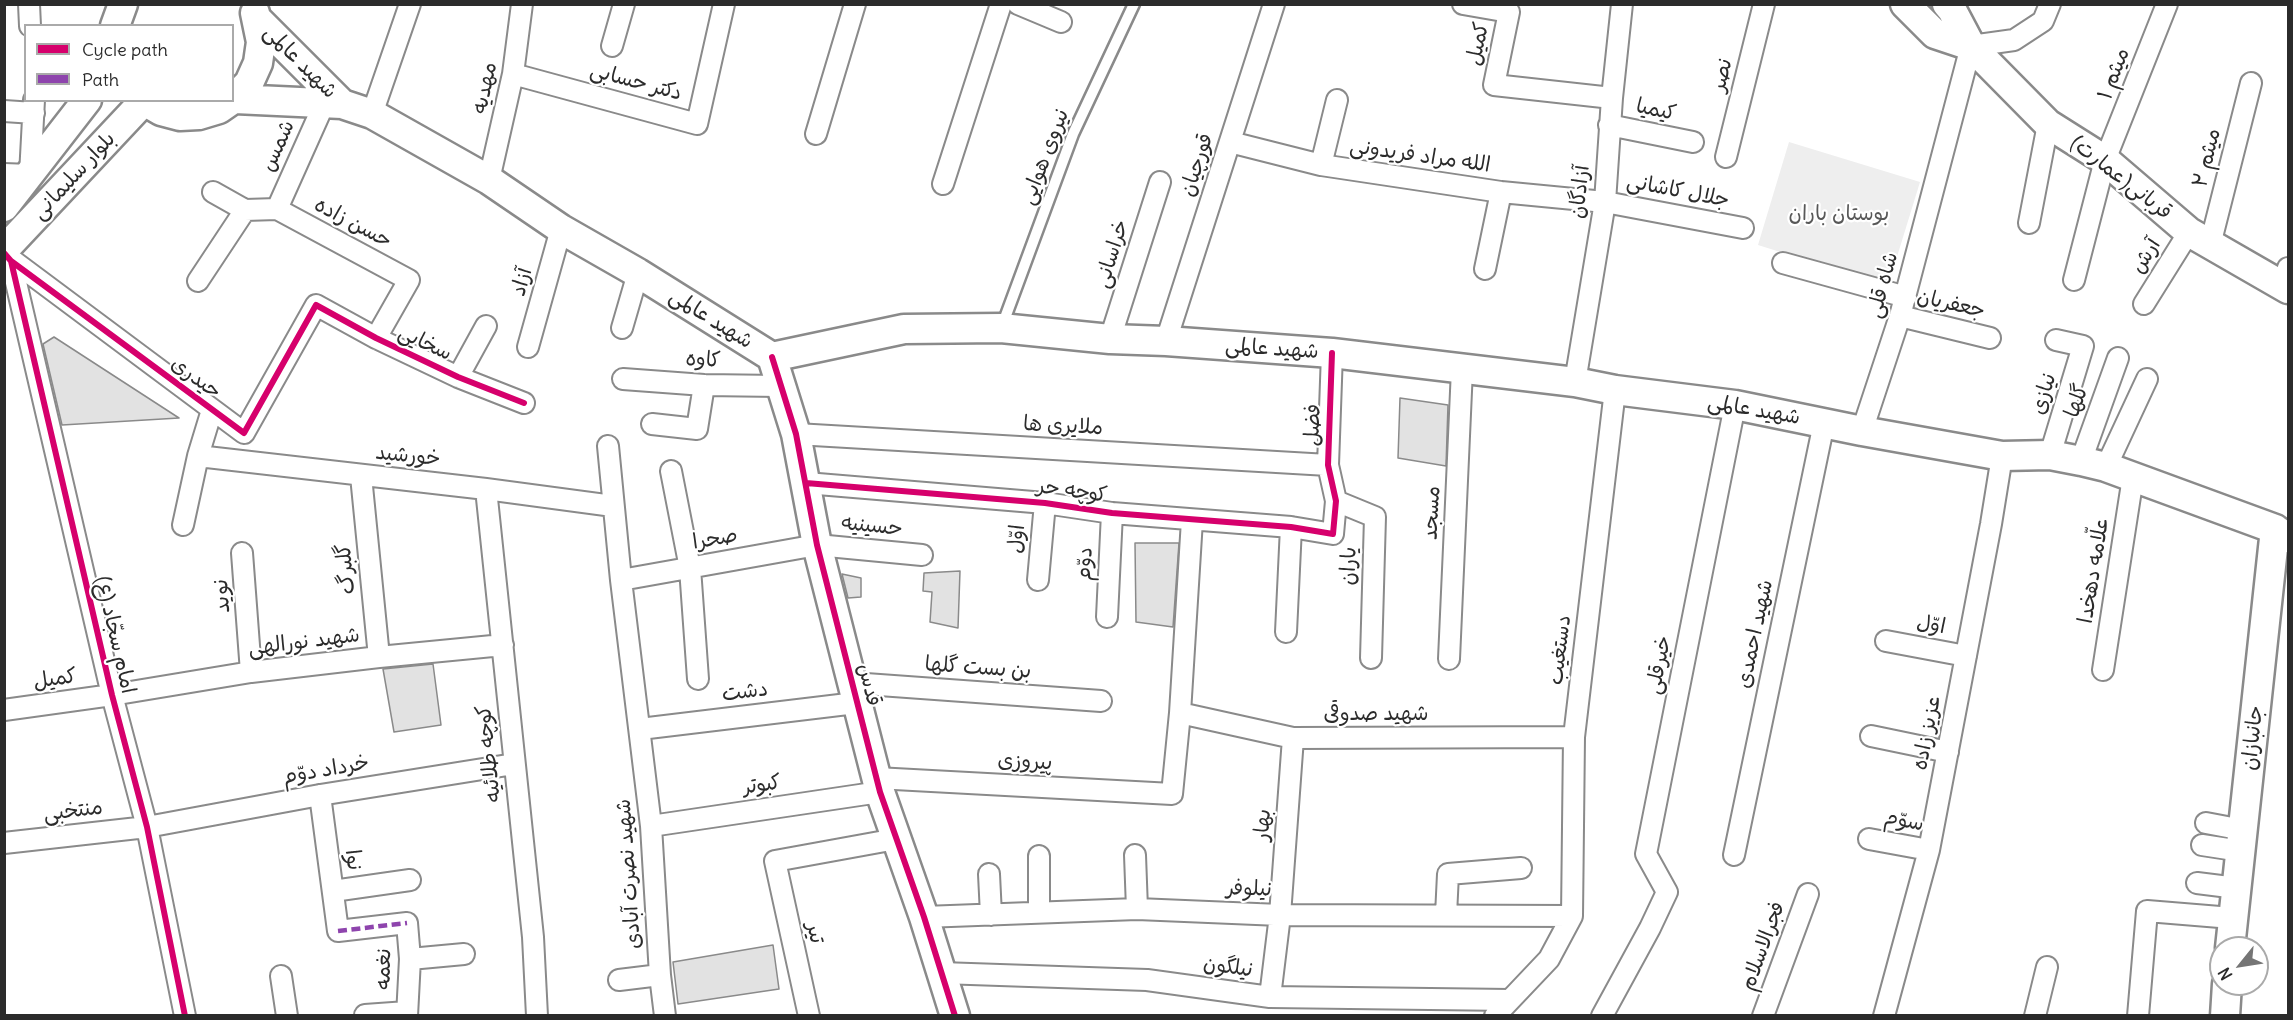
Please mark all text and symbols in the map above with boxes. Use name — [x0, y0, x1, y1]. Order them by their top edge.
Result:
street label: شهید عالمی — [258, 20, 342, 104]
street label: کمیل — [1461, 20, 1495, 68]
legend — [24, 24, 234, 102]
text: Cycle path — [82, 38, 168, 61]
street label: میثم ۱ — [2093, 45, 2135, 103]
street label: نصر — [1706, 56, 1738, 94]
street label: دکتر حسابی — [587, 58, 685, 106]
street label: مهدیه — [467, 60, 503, 116]
text: Path — [82, 68, 119, 91]
street label: کیمیا — [1634, 93, 1678, 127]
street label: نیروی هوایی — [1015, 106, 1075, 208]
street label: شمس — [256, 116, 300, 176]
street label: میثم ۲ — [2188, 126, 2226, 190]
street label: بلوار سلیمانی — [27, 127, 121, 225]
street label: قورچیان — [1175, 130, 1219, 200]
street label: (عمارت)قربانی — [2065, 131, 2177, 225]
street label: الله مراد فریدونی — [1348, 134, 1492, 178]
street label: آزادگان — [1565, 164, 1595, 220]
street label: جلال کاشانی — [1625, 169, 1731, 213]
street label: حسن زاده — [310, 192, 396, 254]
park label: بوستان باران — [1789, 201, 1889, 227]
street label: خراسانی — [1090, 217, 1134, 291]
street label: آرش — [2126, 234, 2166, 278]
street label: شاه قلی — [1862, 249, 1904, 321]
street label: آزاد — [506, 265, 538, 299]
street label: شهید عالمی — [665, 283, 757, 355]
street label: جعفریان — [1915, 284, 1987, 324]
street label: سخایی — [394, 320, 456, 366]
street label: شهید عالمی — [1224, 333, 1320, 365]
street label: کاوه — [685, 347, 721, 373]
street label: حیدری — [166, 351, 226, 405]
street label: نیازی — [2026, 370, 2062, 418]
street label: گلها — [2059, 381, 2095, 421]
street label: شهید عالمی — [1706, 389, 1802, 431]
street label: فضل — [1300, 403, 1326, 447]
street label: ملایری ها — [1022, 411, 1104, 441]
street label: خورشید — [374, 440, 442, 472]
street label: کوچه حر — [1035, 474, 1109, 508]
street label: مسجد — [1418, 485, 1446, 541]
street label: حسینیه — [840, 510, 904, 542]
street label: علّامه دهخدا — [2073, 515, 2115, 625]
street label: صحرا — [690, 523, 740, 555]
street label: اوّل — [1003, 523, 1031, 555]
street label: گلبرگ — [331, 543, 361, 595]
street label: دوّم — [1072, 546, 1098, 582]
street label: یاران — [1336, 546, 1362, 586]
street label: امام سجّاد (ع) — [89, 574, 141, 696]
street label: شهید احمدی — [1731, 577, 1779, 691]
street label: نوید — [208, 578, 236, 614]
street label: اوّل — [1915, 610, 1947, 640]
street label: دستغیب — [1543, 614, 1577, 686]
street label: شهید نورالهی — [247, 623, 361, 661]
street label: خیرقلی — [1641, 633, 1677, 697]
street label: بن بست گلها — [924, 652, 1032, 684]
street label: قدس — [852, 661, 886, 709]
street label: کمیل — [32, 663, 78, 695]
street label: دشت — [720, 677, 770, 707]
street label: عزیز زاده — [1907, 694, 1947, 772]
street label: شهید صدوقی — [1323, 701, 1429, 727]
street label: کوچه طلائیه — [471, 704, 507, 804]
street label: جانبازان — [2237, 704, 2269, 772]
street label: پیروزی — [997, 748, 1053, 776]
street label: خرداد دوّم — [281, 750, 371, 790]
street label: کبوتر — [741, 770, 783, 800]
street label: منتخبی — [42, 795, 104, 827]
street label: شهید نصرت آبادی — [611, 798, 647, 950]
street label: سوّم — [1882, 805, 1926, 837]
street label: بهار — [1249, 808, 1277, 842]
street label: نوا — [339, 848, 367, 872]
street label: نیلوفر — [1226, 876, 1272, 902]
street label: فجرالاسلام — [1735, 898, 1791, 994]
street label: تیر — [800, 920, 830, 946]
north arrow — [2209, 936, 2269, 996]
street label: نغمه — [371, 948, 397, 990]
street label: نیلگون — [1202, 951, 1254, 983]
text: N — [2214, 964, 2237, 984]

